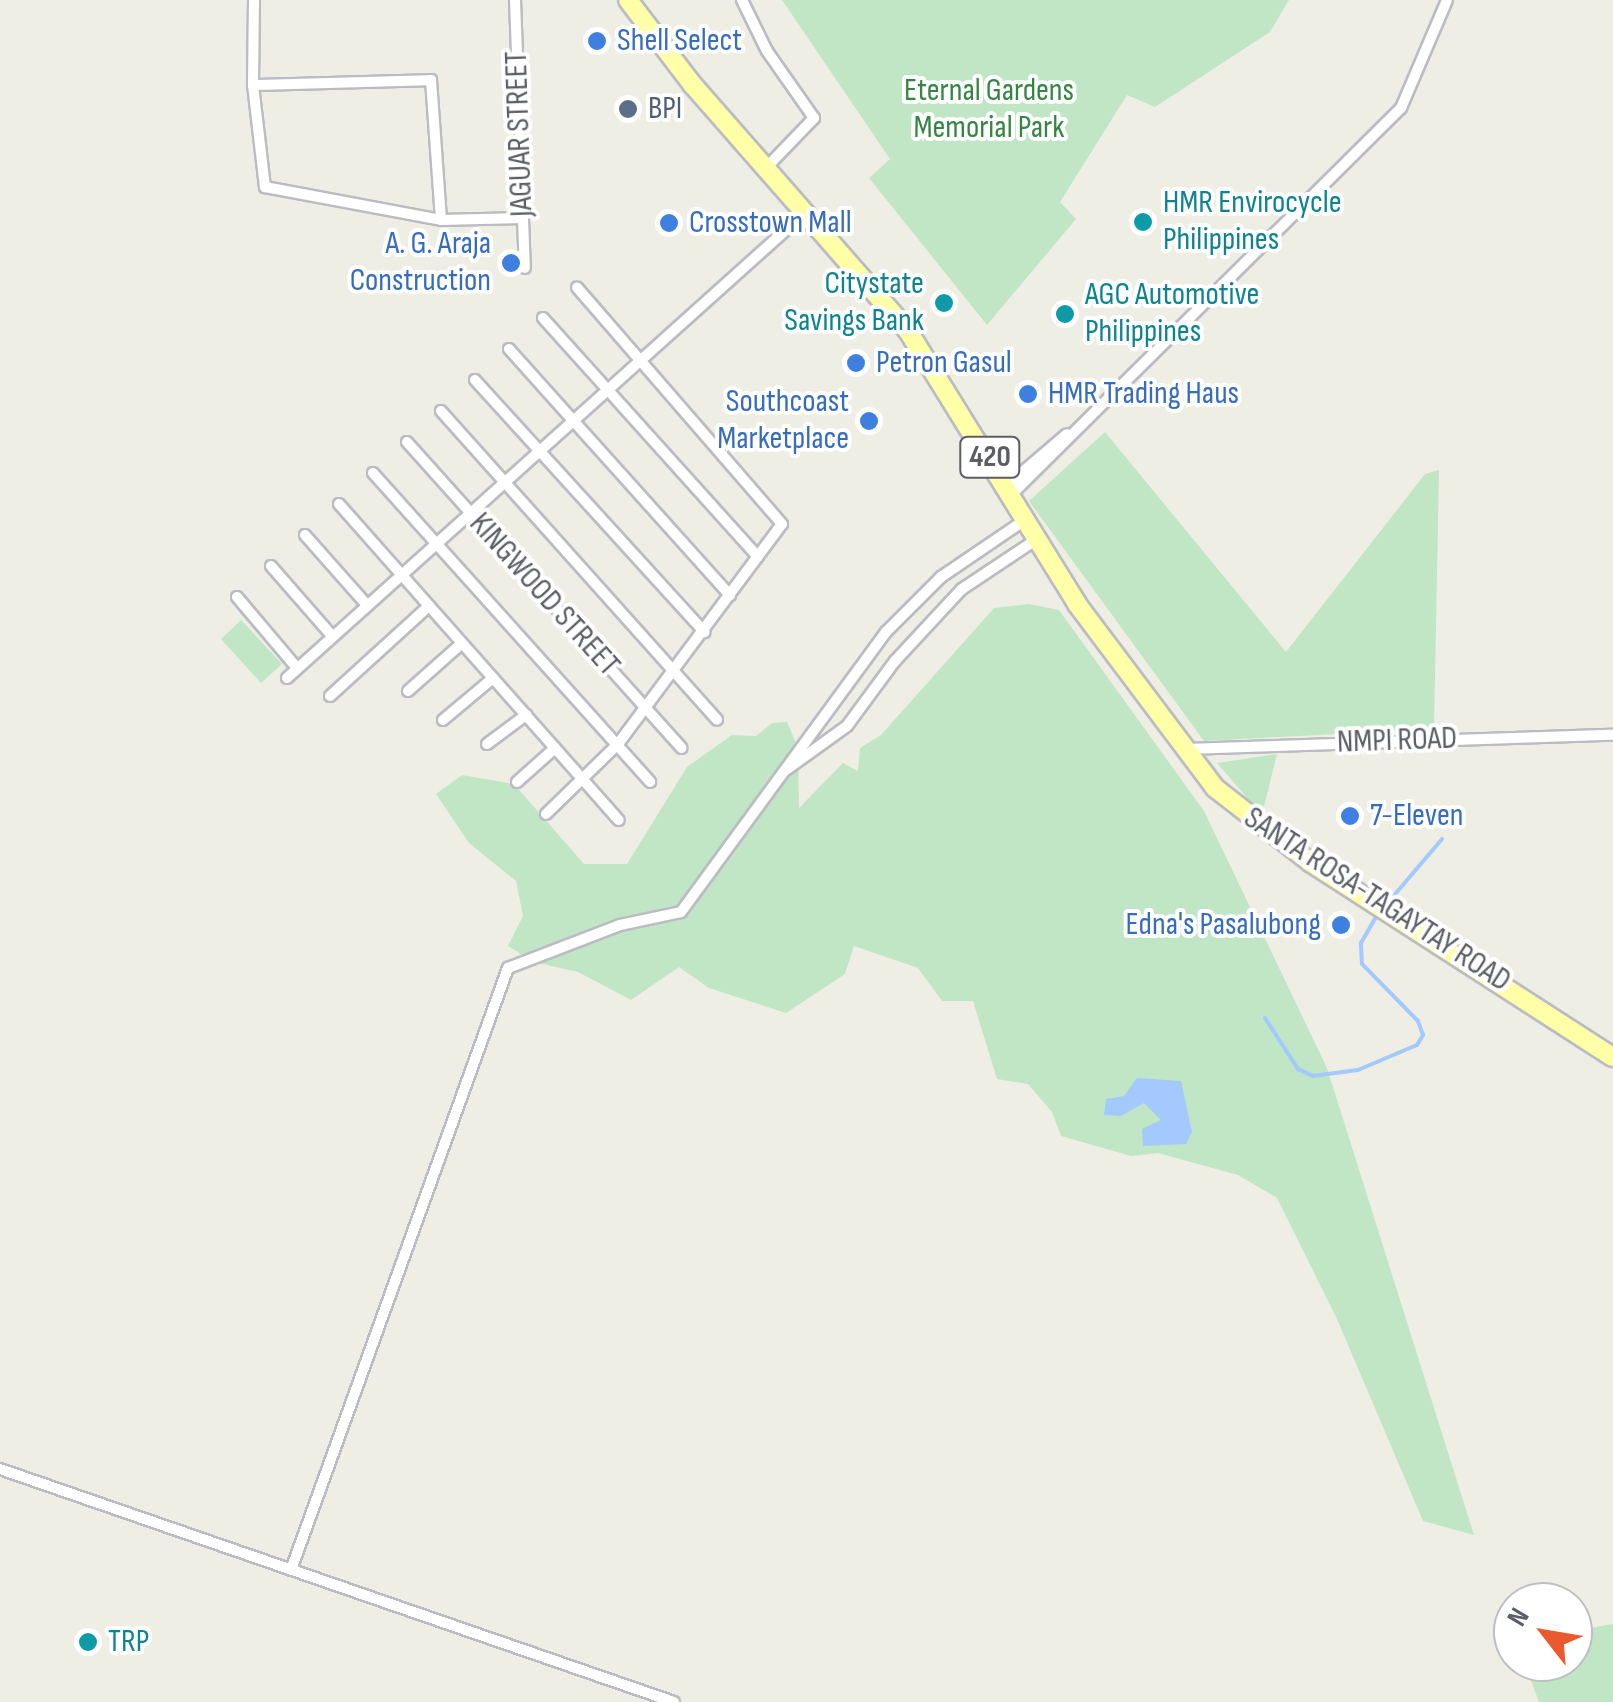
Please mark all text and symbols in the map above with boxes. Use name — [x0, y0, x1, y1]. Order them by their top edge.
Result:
place label: Shell Select — [617, 22, 742, 60]
marker: Shell Select — [586, 30, 608, 52]
street label: JAGUAR STREET — [498, 50, 542, 218]
park label: Eternal Gardens Memorial Park — [904, 73, 1074, 148]
place label: BPI — [648, 90, 682, 128]
marker: BPI — [617, 98, 639, 120]
place label: HMR Envirocycle Philippines — [1163, 185, 1342, 260]
place label: Crosstown Mall — [689, 204, 852, 242]
marker: HMR Envirocycle Philippines — [1132, 211, 1154, 233]
marker: Crosstown Mall — [658, 212, 680, 234]
place label: A. G. Araja Construction — [350, 226, 491, 301]
marker: A. G. Araja Construction — [500, 252, 522, 274]
place label: Citystate Savings Bank — [784, 266, 924, 341]
place label: AGC Automotive Philippines — [1085, 277, 1259, 352]
marker: Citystate Savings Bank — [933, 292, 955, 314]
marker: AGC Automotive Philippines — [1054, 303, 1076, 325]
place label: Petron Gasul — [876, 344, 1012, 382]
marker: Petron Gasul — [845, 352, 867, 374]
place label: HMR Trading Haus — [1048, 375, 1239, 413]
marker: HMR Trading Haus — [1017, 383, 1039, 405]
place label: Southcoast Marketplace — [717, 384, 849, 459]
marker: Southcoast Marketplace — [858, 410, 880, 432]
road number: 420 — [958, 432, 1022, 482]
street label: KINGWOOD STREET — [461, 505, 627, 685]
street label: NMPI ROAD — [1336, 720, 1458, 762]
place label: 7-Eleven — [1370, 797, 1463, 835]
street label: SANTA ROSA-TAGAYTAY ROAD — [1236, 799, 1518, 1001]
marker: 7-Eleven — [1339, 805, 1361, 827]
place label: Edna's Pasalubong — [1126, 906, 1321, 944]
marker: Edna's Pasalubong — [1330, 914, 1352, 936]
north arrow — [1493, 1582, 1593, 1682]
text: N — [1501, 1602, 1537, 1632]
place label: TRP — [108, 1623, 149, 1661]
marker: TRP — [77, 1631, 99, 1653]

